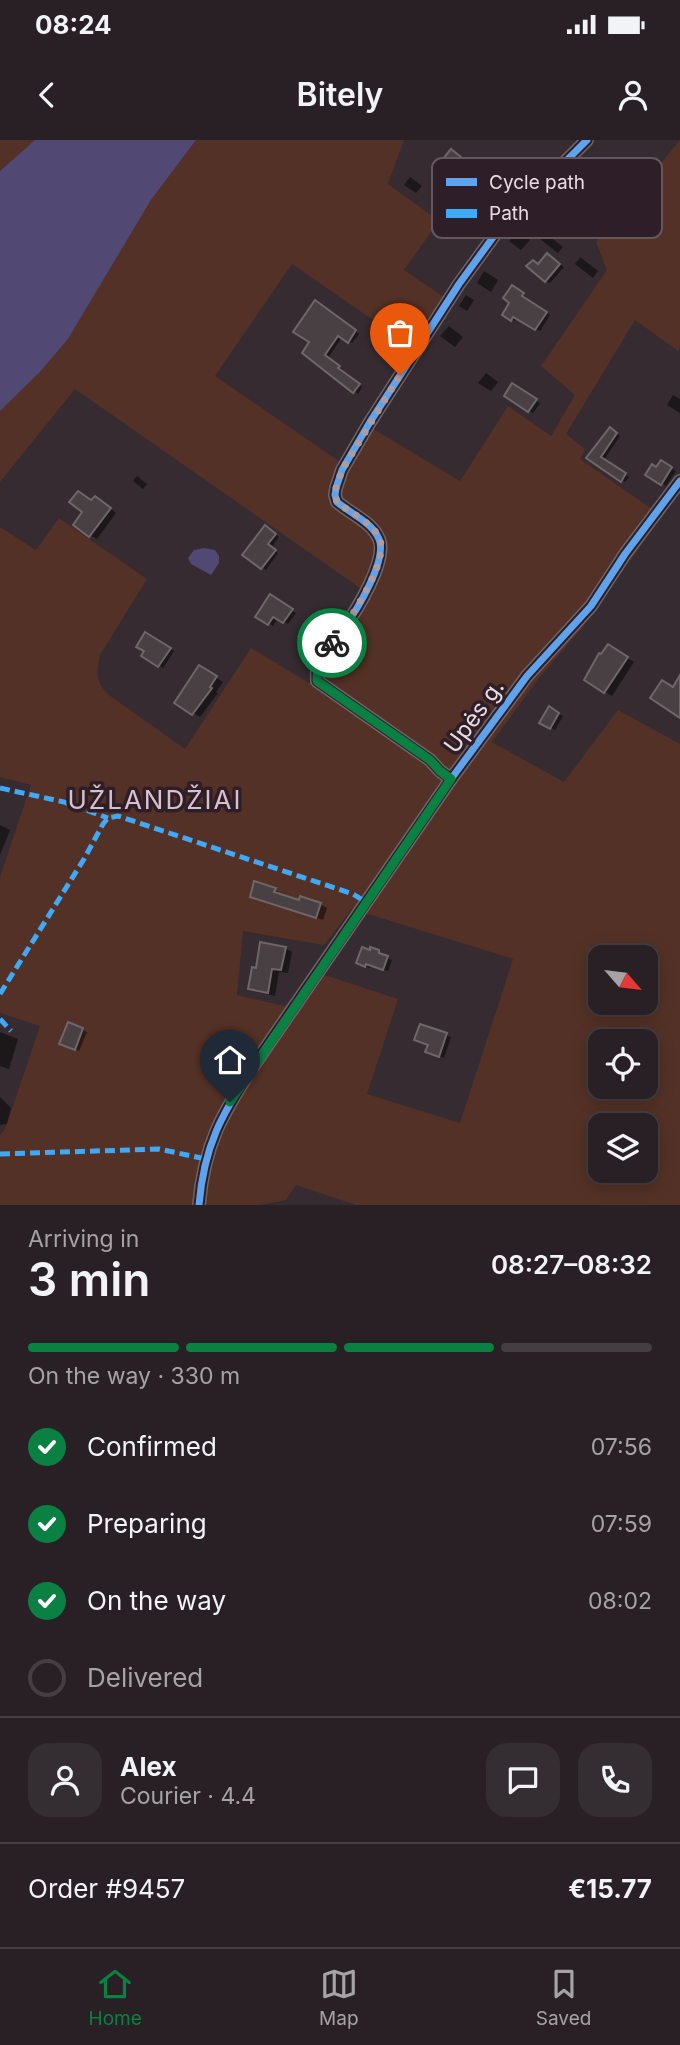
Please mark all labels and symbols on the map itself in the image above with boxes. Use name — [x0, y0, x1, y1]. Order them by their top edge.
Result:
legend — [432, 158, 662, 238]
text: Cycle path — [489, 171, 585, 194]
text: Path — [489, 202, 529, 225]
pin — [370, 303, 430, 375]
courier — [297, 608, 367, 678]
street label: Upės g. — [438, 674, 510, 758]
district label: UŽLANDŽIAI — [68, 784, 242, 815]
north arrow — [588, 945, 658, 1015]
pin — [200, 1030, 260, 1102]

